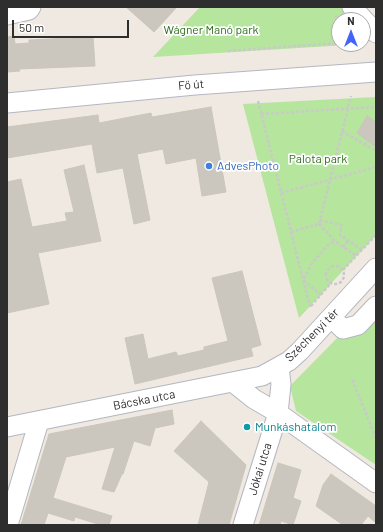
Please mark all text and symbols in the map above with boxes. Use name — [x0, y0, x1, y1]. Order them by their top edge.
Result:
scale bar — [14, 12, 131, 38]
north arrow — [331, 12, 371, 52]
text: N — [347, 14, 355, 27]
text: 50 m — [19, 20, 44, 34]
park label: Wágner Manó park — [163, 23, 259, 37]
street label: Fő út — [177, 77, 205, 93]
park label: Palota park — [289, 152, 347, 166]
place label: AdvesPhoto — [217, 159, 279, 173]
marker: AdvesPhoto — [204, 161, 214, 171]
street label: Széchenyi tér — [282, 305, 342, 365]
street label: Bácska utca — [112, 387, 176, 413]
place label: Munkáshatalom — [255, 420, 337, 434]
marker: Munkáshatalom — [242, 422, 252, 432]
street label: Jókai utca — [245, 441, 275, 497]

